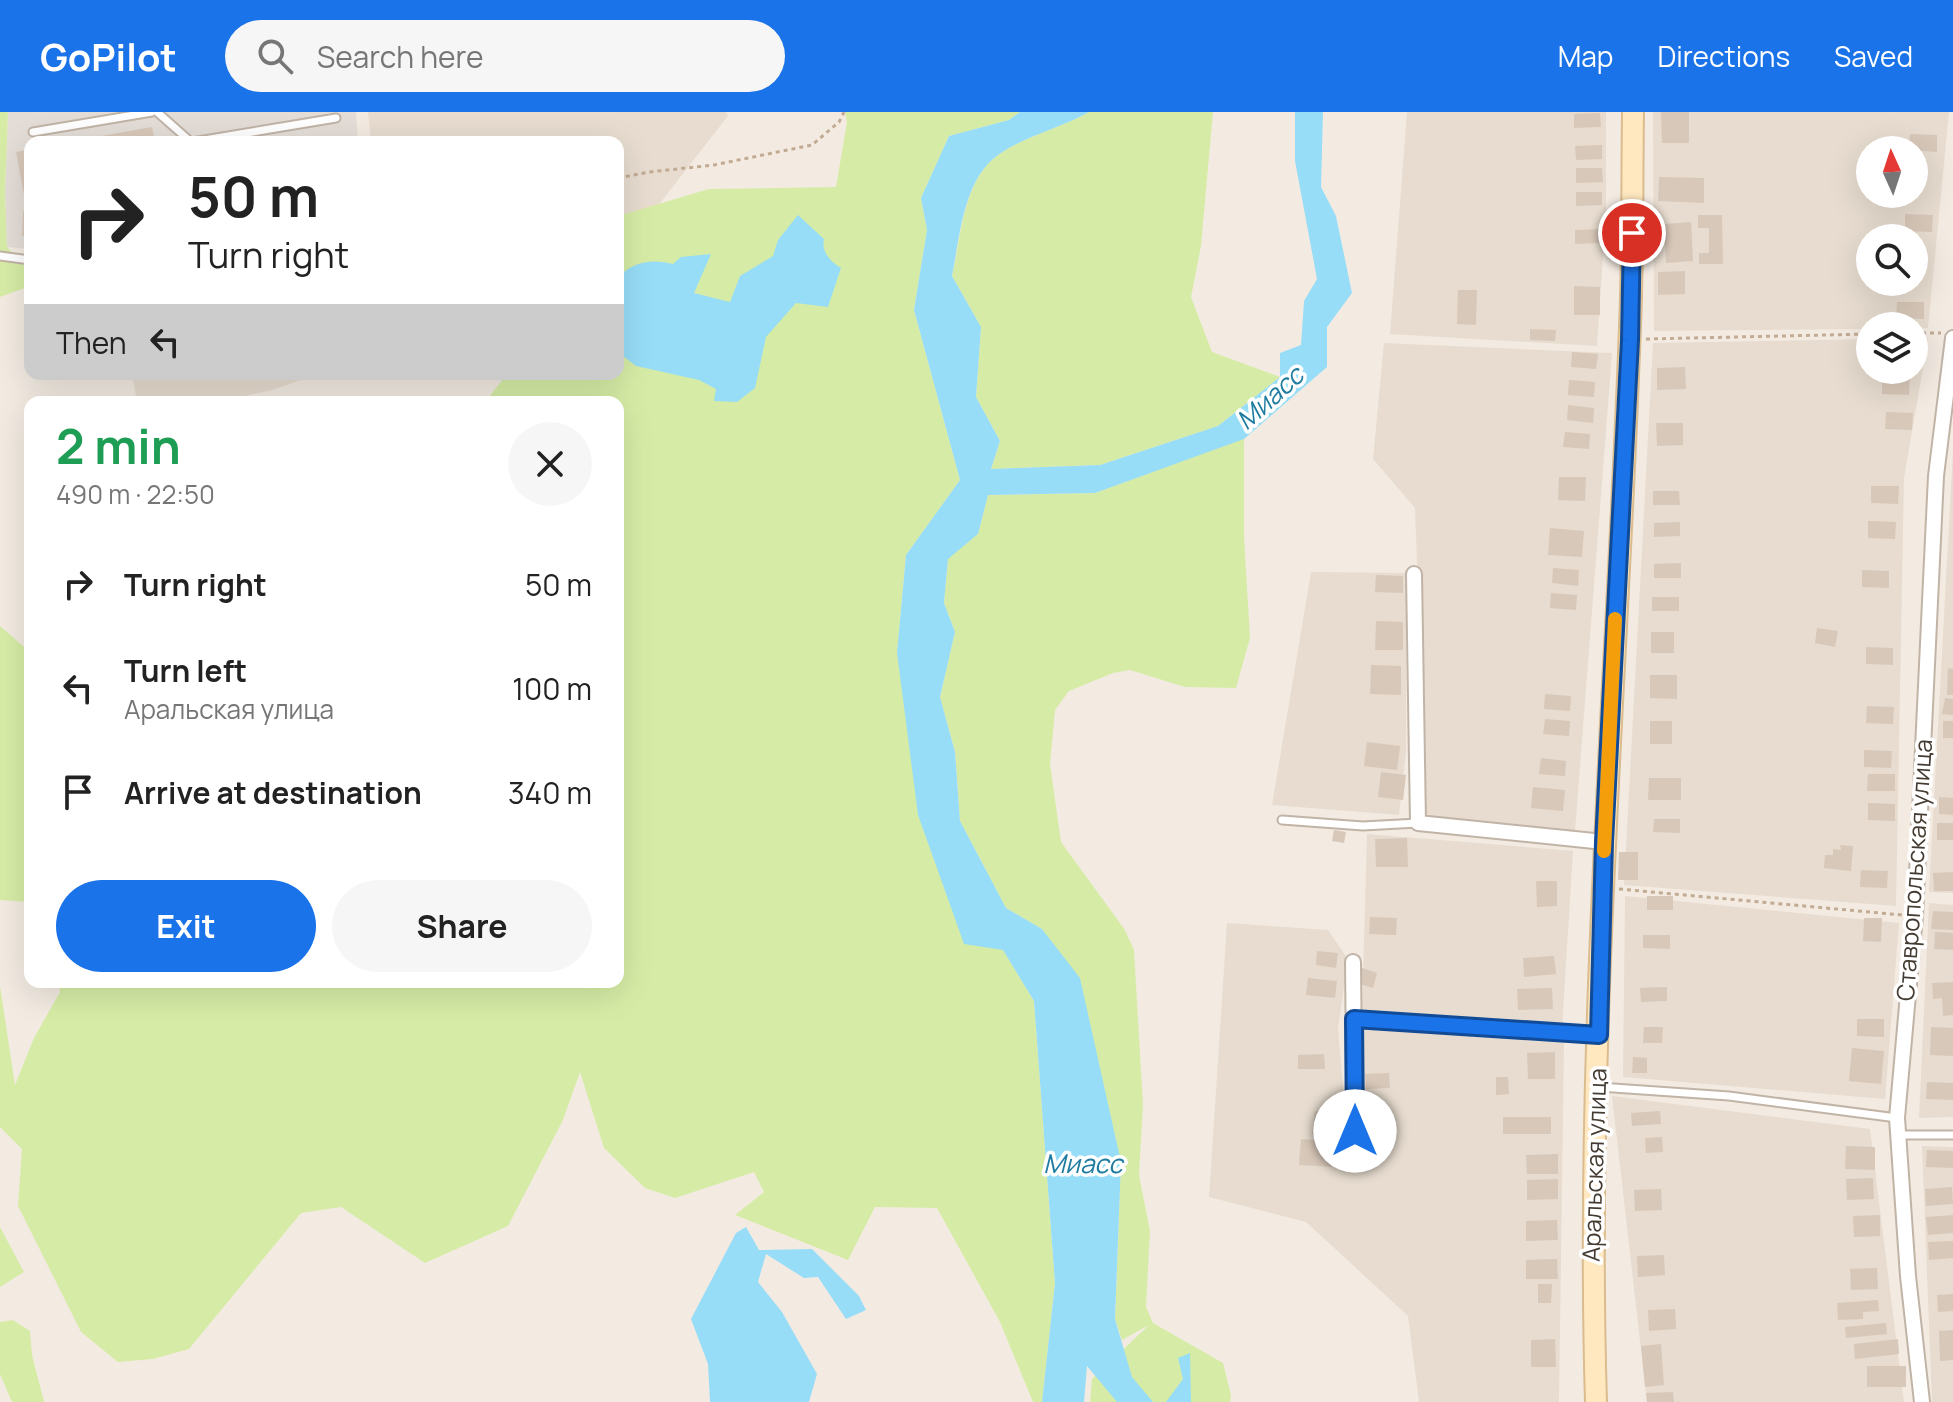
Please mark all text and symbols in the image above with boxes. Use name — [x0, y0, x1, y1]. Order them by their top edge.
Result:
search box — [225, 20, 785, 92]
text: GoPilot — [40, 30, 177, 82]
icon: search — [253, 34, 297, 78]
text: Search here — [317, 36, 484, 77]
text: Map — [1558, 37, 1613, 75]
text: Directions — [1657, 37, 1790, 75]
text: Saved — [1834, 37, 1913, 75]
north arrow — [1856, 136, 1928, 208]
map controls — [1856, 136, 1928, 384]
text: 50 m — [188, 157, 319, 234]
icon: right — [56, 168, 160, 272]
pin — [1598, 199, 1666, 267]
icon: arrive — [1610, 211, 1654, 255]
button: search — [1856, 224, 1928, 296]
text: Turn right — [188, 230, 349, 279]
button: layers — [1856, 312, 1928, 384]
icon: left — [143, 320, 187, 364]
text: Then — [56, 322, 127, 363]
water label: Миасс — [1228, 356, 1313, 437]
text: 2 min — [56, 413, 181, 478]
button: close — [508, 422, 592, 506]
text: 490 m · 22:50 — [56, 476, 215, 512]
icon: right — [56, 562, 100, 606]
text: Turn right — [124, 564, 267, 605]
text: 50 m — [525, 564, 592, 605]
text: Turn left — [124, 650, 247, 691]
icon: left — [56, 666, 100, 710]
text: 100 m — [512, 668, 592, 709]
text: Аральская улица — [124, 691, 334, 727]
street label: Ставропольская улица — [1888, 738, 1939, 1002]
icon: arrive — [56, 770, 100, 814]
text: Arrive at destination — [124, 772, 422, 813]
text: 340 m — [508, 772, 592, 813]
button: Exit — [56, 880, 316, 972]
button: Share — [332, 880, 592, 972]
street label: Аральская улица — [1574, 1068, 1613, 1262]
position arrow — [1313, 1089, 1397, 1173]
water label: Миасс — [1043, 1145, 1125, 1181]

